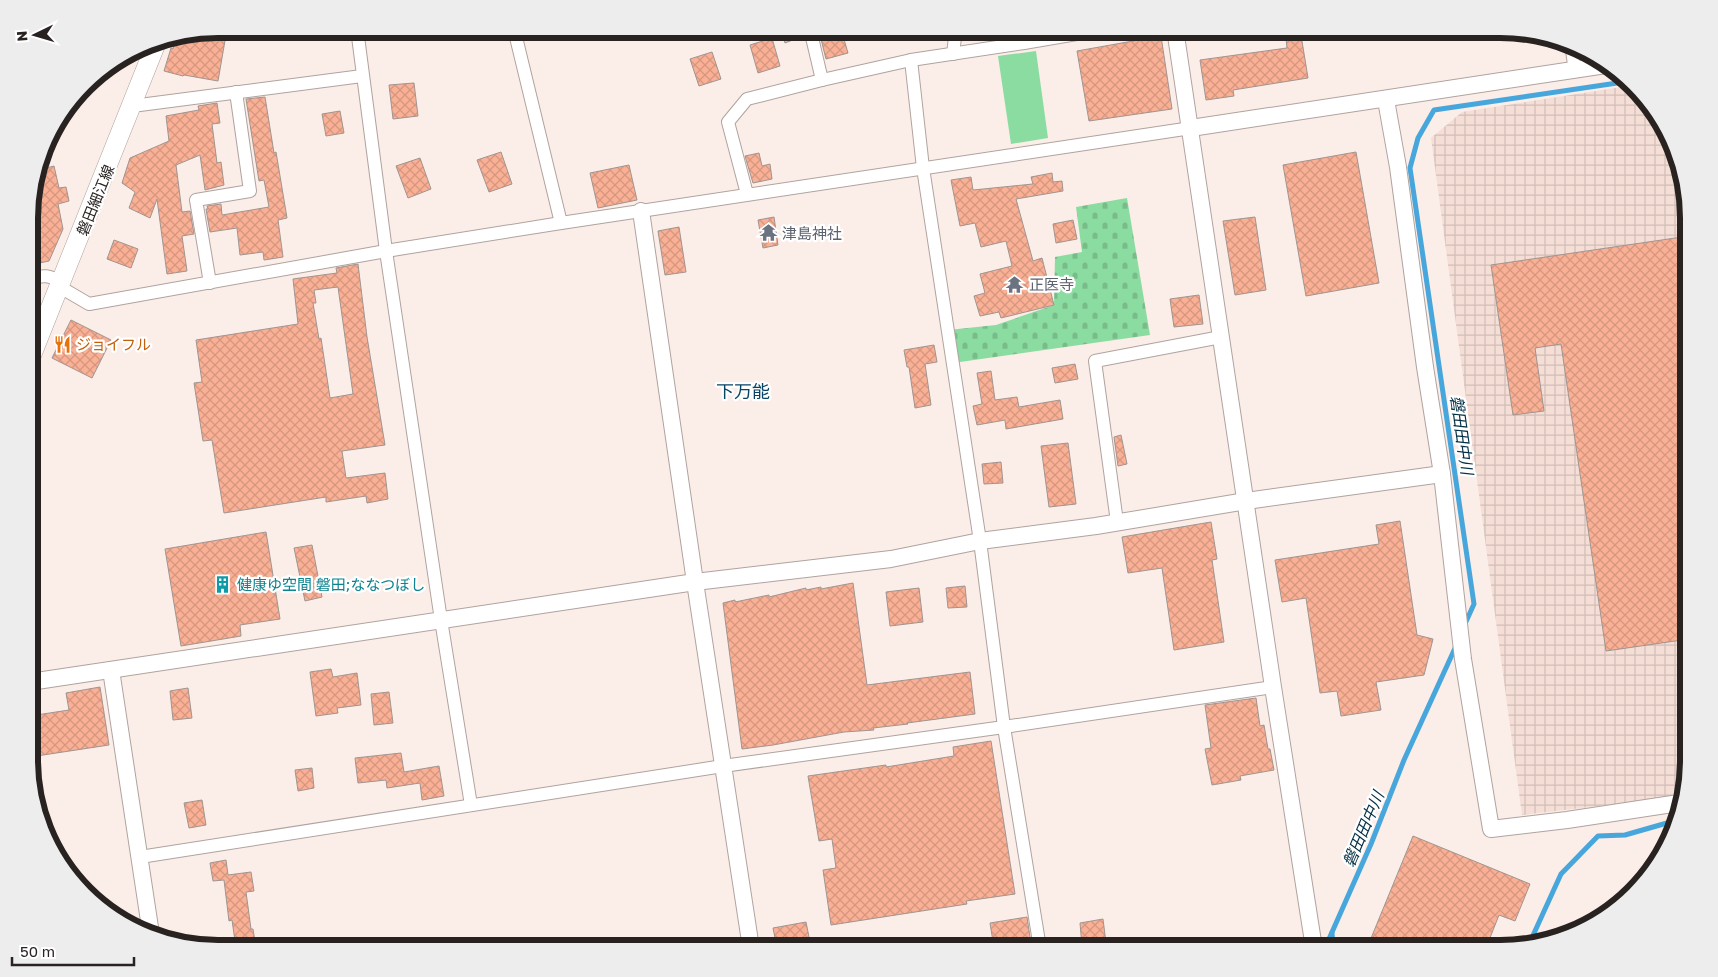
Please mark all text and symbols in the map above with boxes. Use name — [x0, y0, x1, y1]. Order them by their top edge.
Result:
north arrow — [10, 10, 60, 60]
text: N — [13, 30, 30, 42]
street label: 磐田細江線 — [73, 162, 117, 238]
temple icon: 津島神社 — [758, 223, 778, 243]
place label: 津島神社 — [782, 224, 842, 242]
temple icon: 正医寺 — [1005, 274, 1025, 294]
place label: 正医寺 — [1029, 275, 1074, 293]
restaurant icon: ジョイフル — [52, 334, 72, 354]
place label: ジョイフル — [76, 335, 151, 353]
district label: 下万能 — [716, 380, 770, 402]
water label: 磐田田中川 — [1447, 394, 1478, 478]
building icon: 健康ゆ空間 磐田;ななつぼし — [213, 574, 233, 594]
place label: 健康ゆ空間 磐田;ななつぼし — [237, 575, 425, 593]
water label: 磐田田中川 — [1338, 786, 1389, 870]
scale bar — [12, 934, 135, 966]
text: 50 m — [20, 942, 55, 960]

